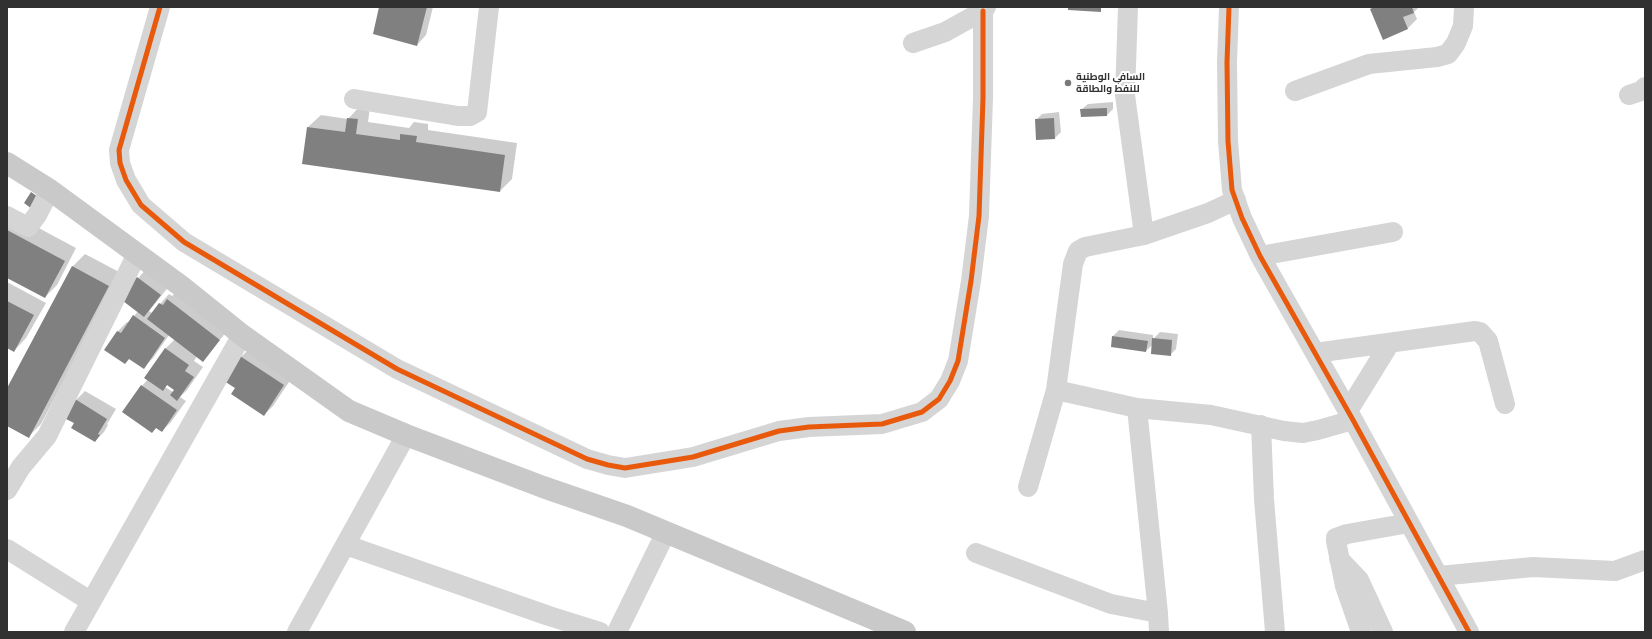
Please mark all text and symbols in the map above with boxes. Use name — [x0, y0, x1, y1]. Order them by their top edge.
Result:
place label: السافي الوطنية للنفط والطاقة — [1076, 71, 1145, 94]
marker: السافي الوطنية للنفط والطاقة — [1063, 78, 1073, 88]

